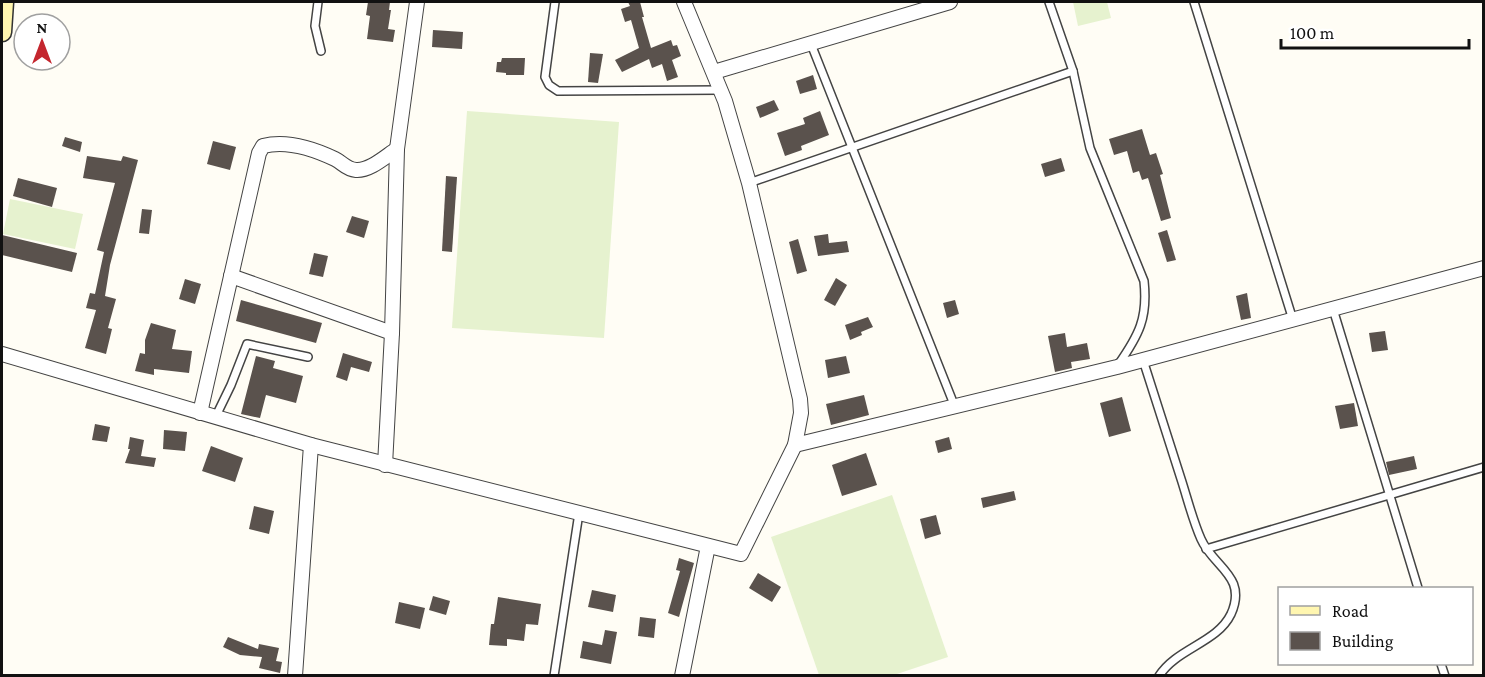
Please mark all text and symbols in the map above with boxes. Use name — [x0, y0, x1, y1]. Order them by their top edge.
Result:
north arrow — [12, 12, 72, 72]
scale bar — [1281, 12, 1468, 50]
text: N — [37, 19, 48, 36]
text: 100 m — [1290, 23, 1335, 43]
legend — [1278, 587, 1473, 665]
text: Road — [1332, 601, 1369, 621]
text: Building — [1332, 631, 1394, 651]

